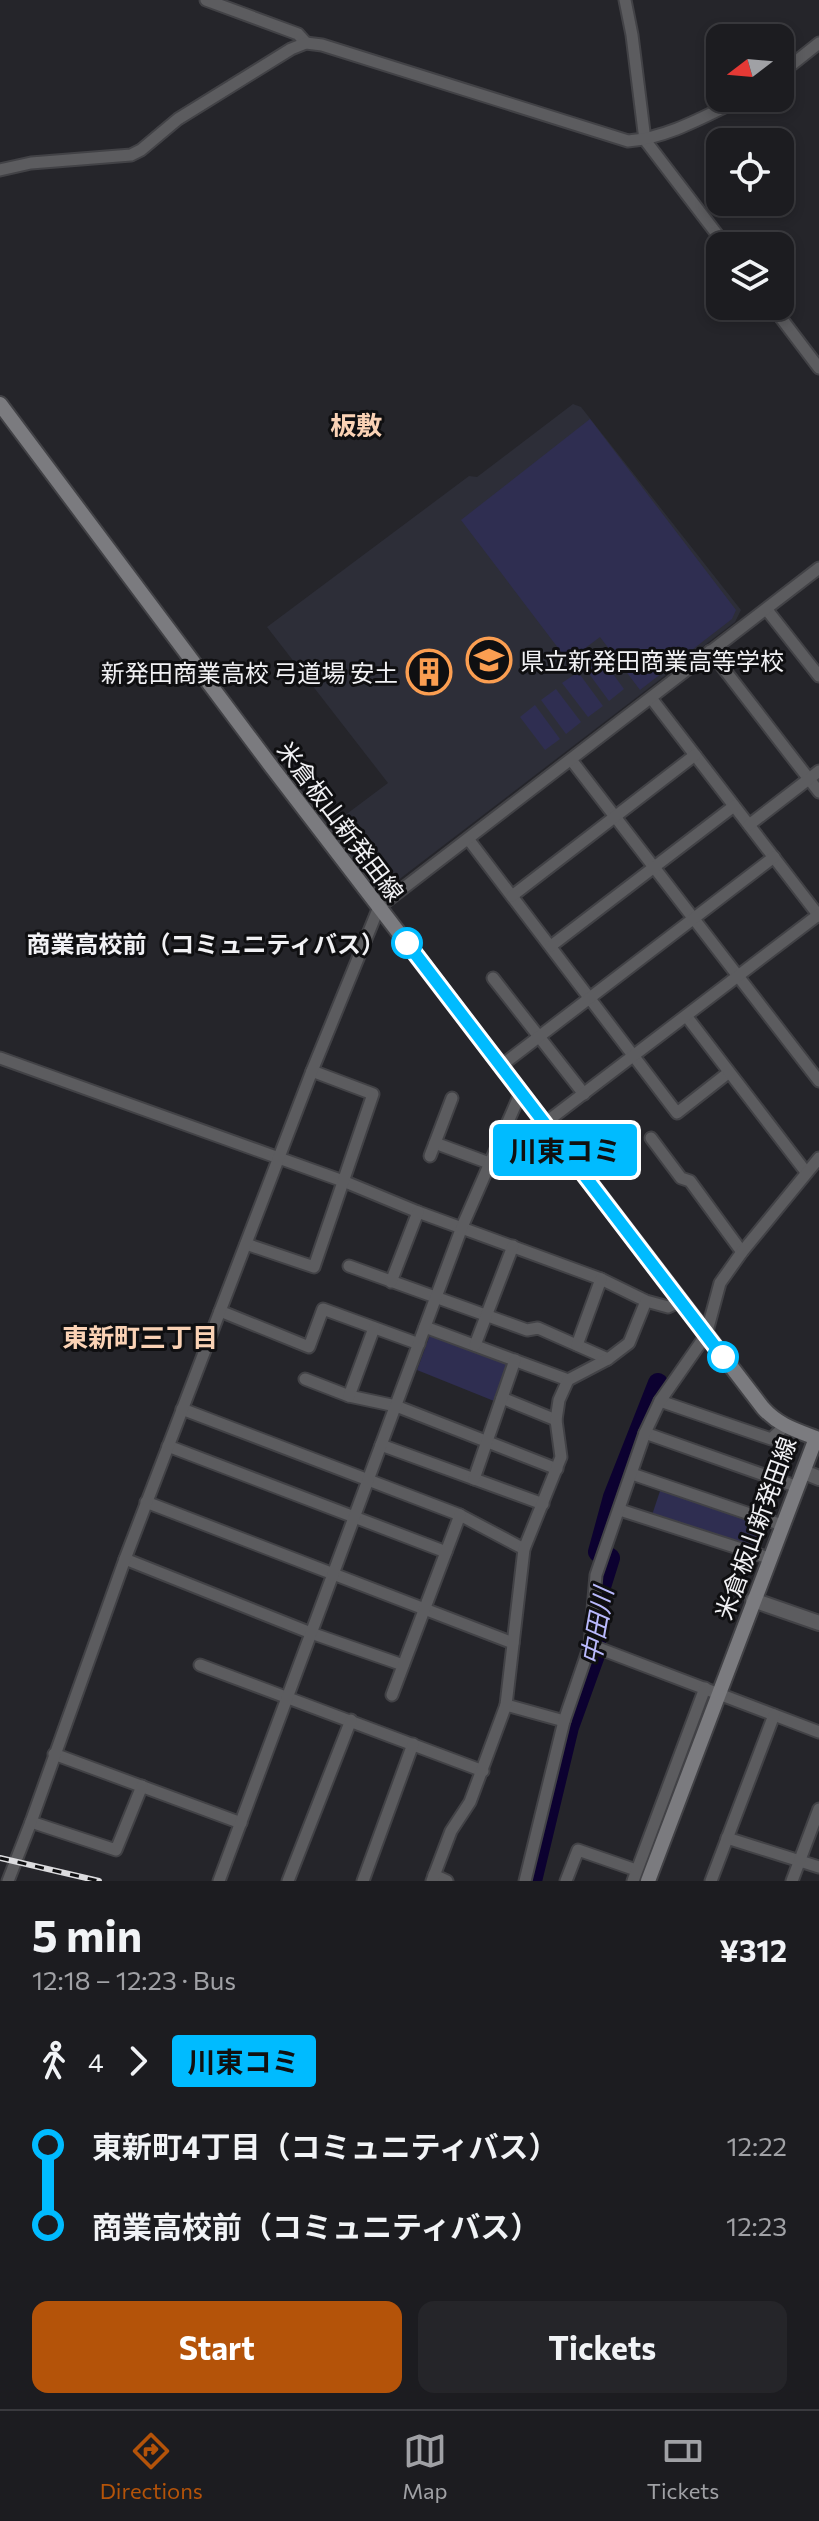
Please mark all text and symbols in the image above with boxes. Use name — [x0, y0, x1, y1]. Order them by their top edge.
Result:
north arrow — [706, 24, 794, 112]
map controls — [706, 24, 794, 320]
button: locate — [706, 128, 794, 216]
button: layers — [706, 232, 794, 320]
district label: 板敷 — [330, 409, 382, 440]
school or university icon: 県立新発田商業高等学校 — [465, 636, 513, 684]
place label: 県立新発田商業高等学校 — [520, 646, 784, 675]
building icon: 新発田商業高校 弓道場 安土 — [405, 648, 453, 696]
place label: 新発田商業高校 弓道場 安土 — [101, 658, 398, 687]
street label: 米倉板山新発田線 — [272, 736, 410, 906]
marker: 商業高校前（コミュニティバス） — [392, 928, 422, 958]
place label: 商業高校前（コミュニティバス） — [26, 929, 385, 958]
line badge: 川東コミ — [509, 1124, 621, 1176]
text: 川東コミ — [509, 1133, 621, 1167]
district label: 東新町三丁目 — [62, 1321, 218, 1352]
unlabelled marker — [708, 1342, 738, 1372]
street label: 米倉板山新発田線 — [709, 1433, 801, 1623]
water label: 中田川 — [574, 1582, 619, 1667]
text: 5 min — [32, 1907, 142, 1961]
text: ¥312 — [720, 1931, 787, 1968]
text: 12:18 – 12:23 · Bus — [32, 1964, 236, 1995]
icon: walk — [32, 2039, 76, 2083]
icon: forward — [116, 2039, 160, 2083]
text: 川東コミ — [188, 2044, 300, 2078]
text: 4 — [88, 2046, 104, 2077]
text: 東新町4丁目（コミュニティバス） — [92, 2127, 559, 2164]
text: 12:22 — [726, 2130, 787, 2161]
text: 商業高校前（コミュニティバス） — [92, 2207, 540, 2244]
text: 12:23 — [726, 2210, 787, 2241]
button: Start — [32, 2301, 402, 2393]
button: Tickets — [418, 2301, 787, 2393]
tab: Directions — [100, 2429, 203, 2504]
tab: Map — [402, 2429, 448, 2504]
tab: Tickets — [647, 2429, 719, 2504]

